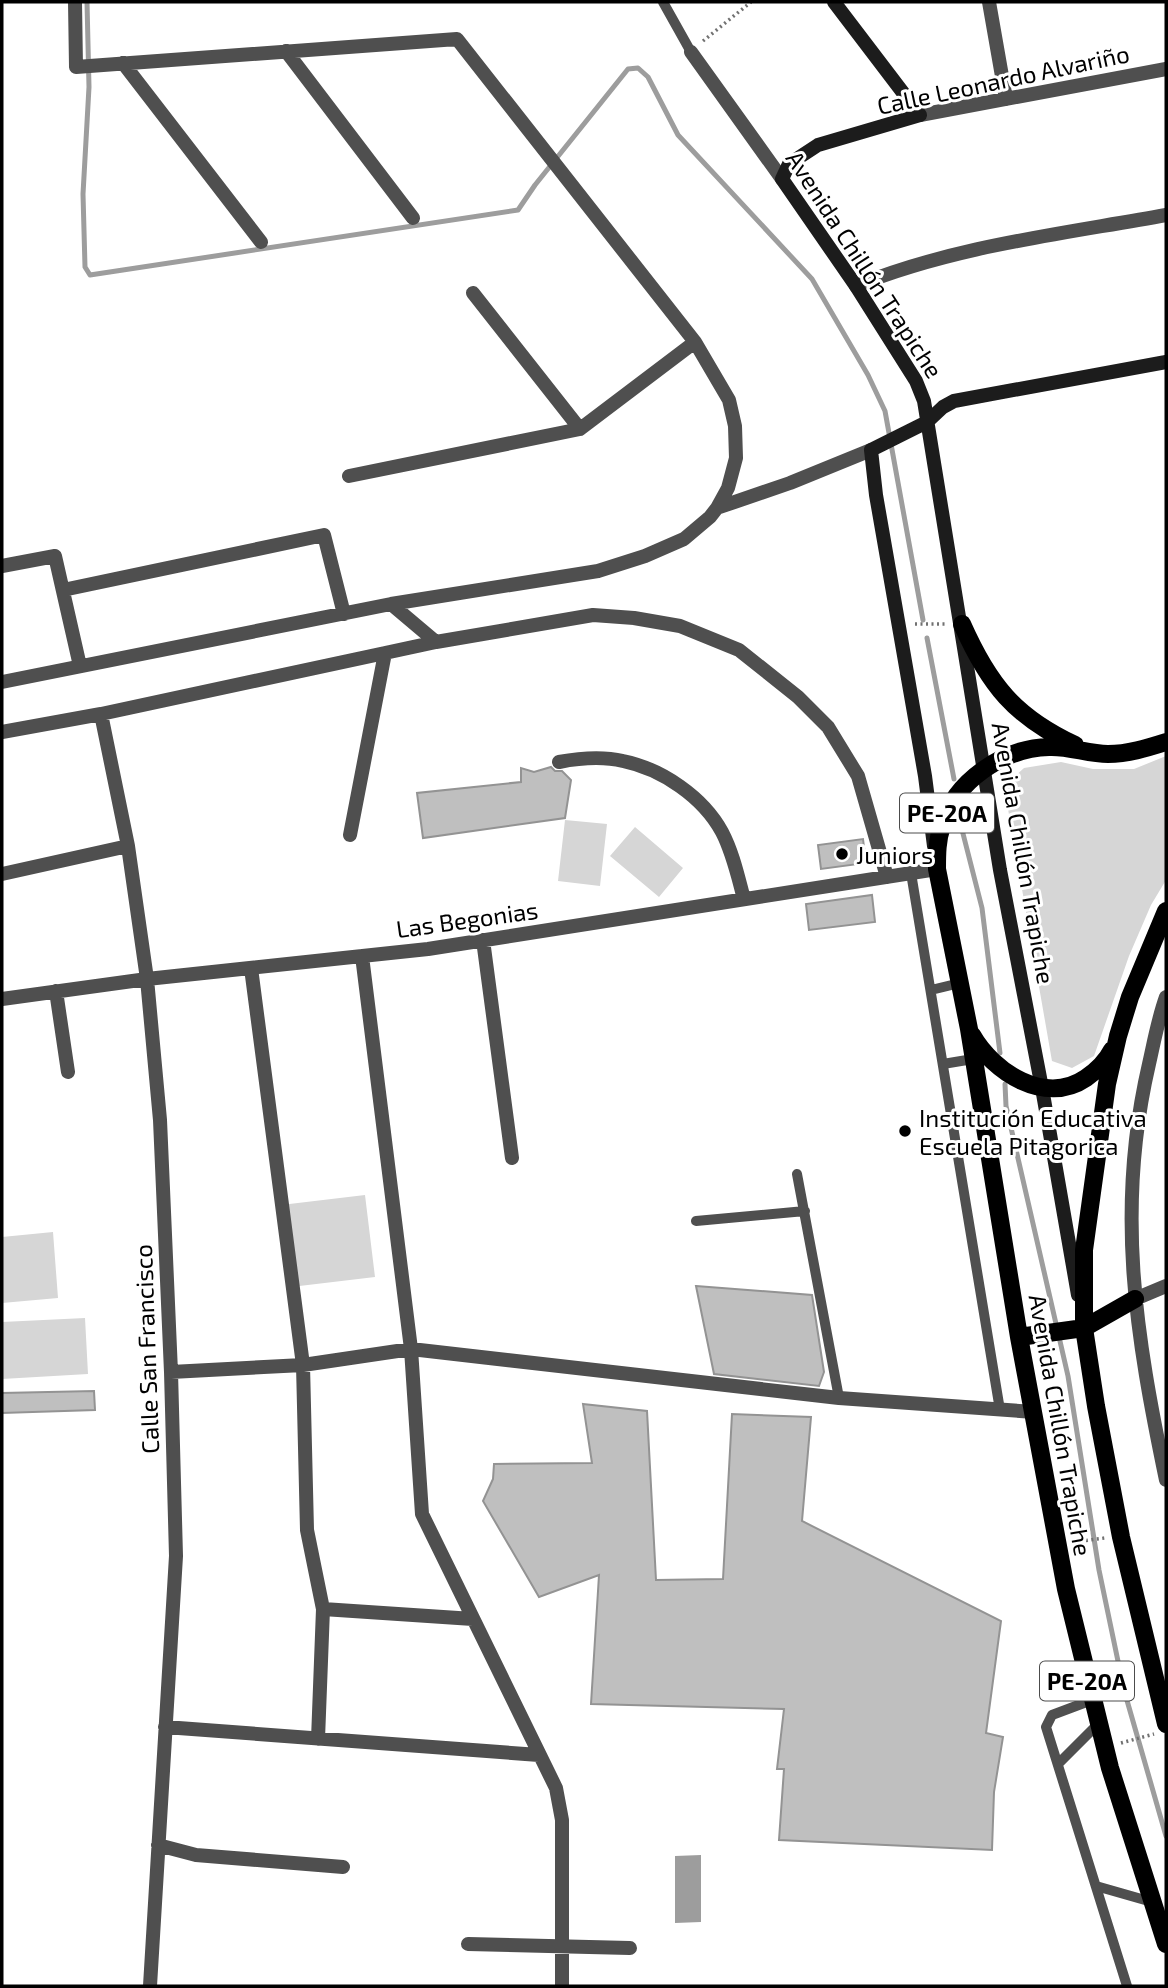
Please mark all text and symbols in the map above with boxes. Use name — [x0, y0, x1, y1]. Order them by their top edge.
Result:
street label: Calle Leonardo Alvariño — [874, 38, 1132, 120]
street label: Avenida Chillón Trapiche — [781, 145, 949, 383]
street label: Avenida Chillón Trapiche — [987, 720, 1061, 986]
road number: PE-20A — [900, 793, 994, 832]
place label: Juniors — [856, 840, 933, 869]
marker: Juniors — [834, 846, 850, 862]
street label: Las Begonias — [394, 895, 540, 943]
place label: Institución Educativa Escuela Pitagorica — [919, 1103, 1147, 1160]
marker: Institución Educativa Escuela Pitagorica — [897, 1123, 913, 1139]
street label: Calle San Francisco — [128, 1244, 164, 1454]
street label: Avenida Chillón Trapiche — [1024, 1292, 1098, 1558]
road number: PE-20A — [1040, 1662, 1134, 1700]

